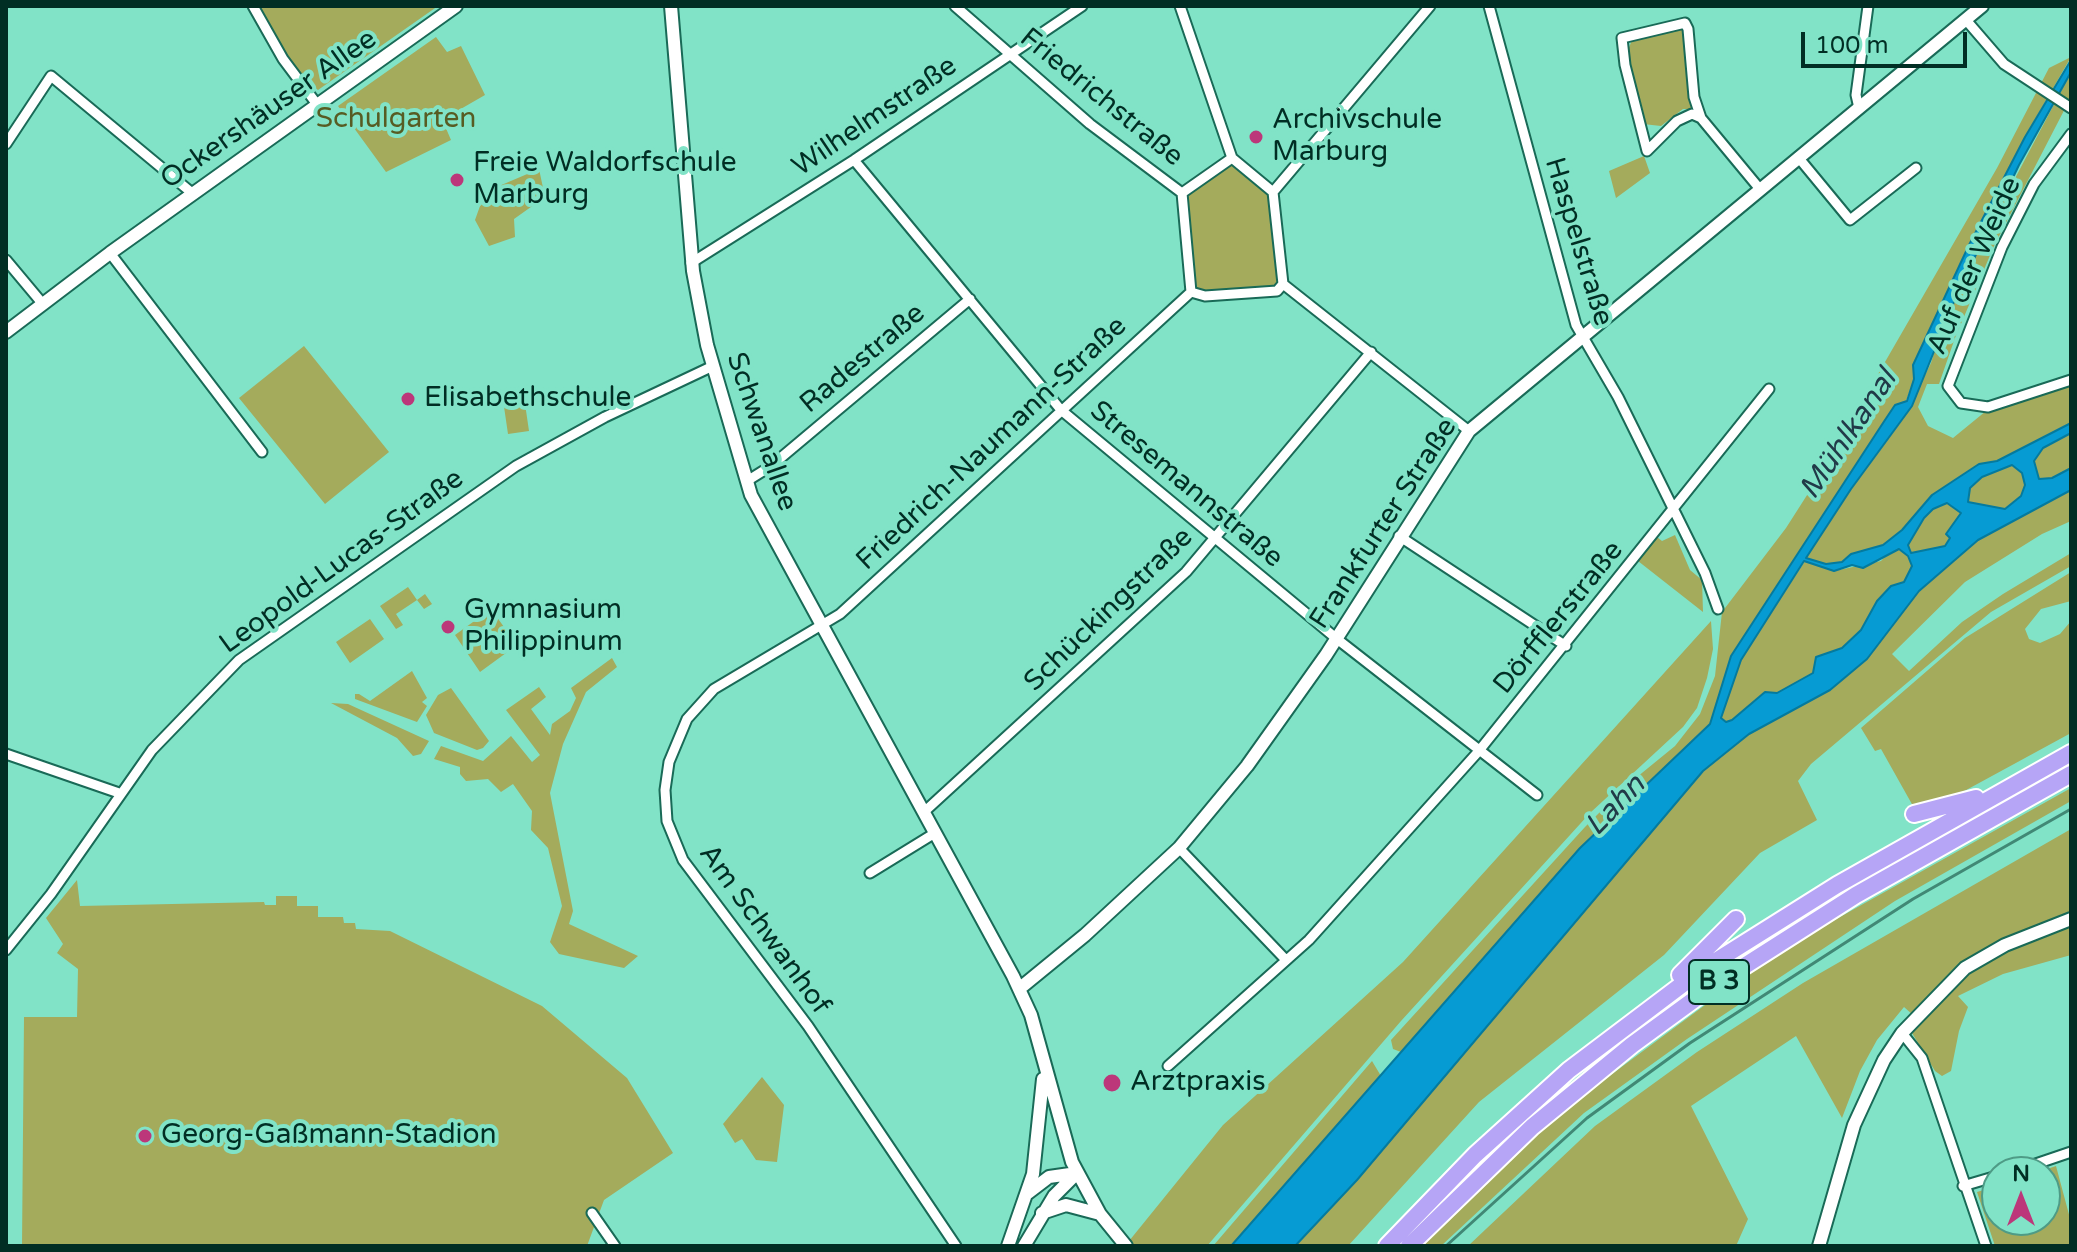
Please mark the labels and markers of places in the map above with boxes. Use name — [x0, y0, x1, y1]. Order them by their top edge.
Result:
place label: Archivschule Marburg — [1272, 104, 1442, 170]
marker: Archivschule Marburg — [1247, 128, 1265, 146]
place label: Freie Waldorfschule Marburg — [473, 147, 737, 213]
marker: Freie Waldorfschule Marburg — [448, 171, 466, 189]
place label: Elisabethschule — [424, 382, 631, 416]
marker: Elisabethschule — [399, 390, 417, 408]
place label: Gymnasium Philippinum — [464, 594, 623, 660]
marker: Gymnasium Philippinum — [439, 618, 457, 636]
place label: Arztpraxis — [1130, 1066, 1266, 1100]
marker: Arztpraxis — [1101, 1072, 1123, 1094]
place label: Georg-Gaßmann-Stadion — [161, 1119, 497, 1153]
marker: Georg-Gaßmann-Stadion — [136, 1127, 154, 1145]

